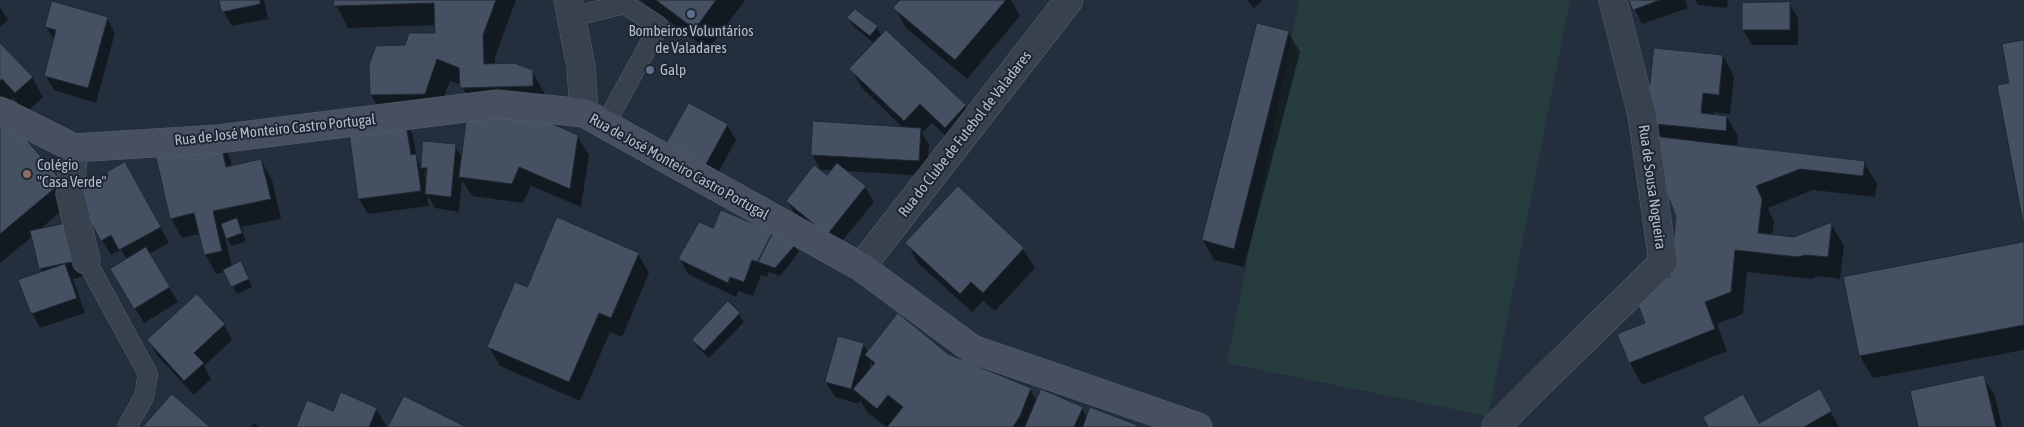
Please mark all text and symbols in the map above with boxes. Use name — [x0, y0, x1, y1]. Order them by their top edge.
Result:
marker: Bombeiros Voluntários de Valadares — [685, 8, 697, 20]
place label: Bombeiros Voluntários de Valadares — [628, 22, 754, 57]
street label: Rua do Clube de Futebol de Valadares — [895, 47, 1035, 221]
place label: Galp — [660, 61, 686, 79]
marker: Galp — [644, 64, 656, 76]
street label: Rua de José Monteiro Castro Portugal — [174, 110, 376, 150]
street label: Rua de José Monteiro Castro Portugal — [586, 110, 772, 224]
street label: Rua de Sousa Nogueira — [1634, 124, 1670, 250]
place label: Colégio "Casa Verde" — [37, 156, 106, 191]
marker: Colégio "Casa Verde" — [21, 168, 33, 180]

